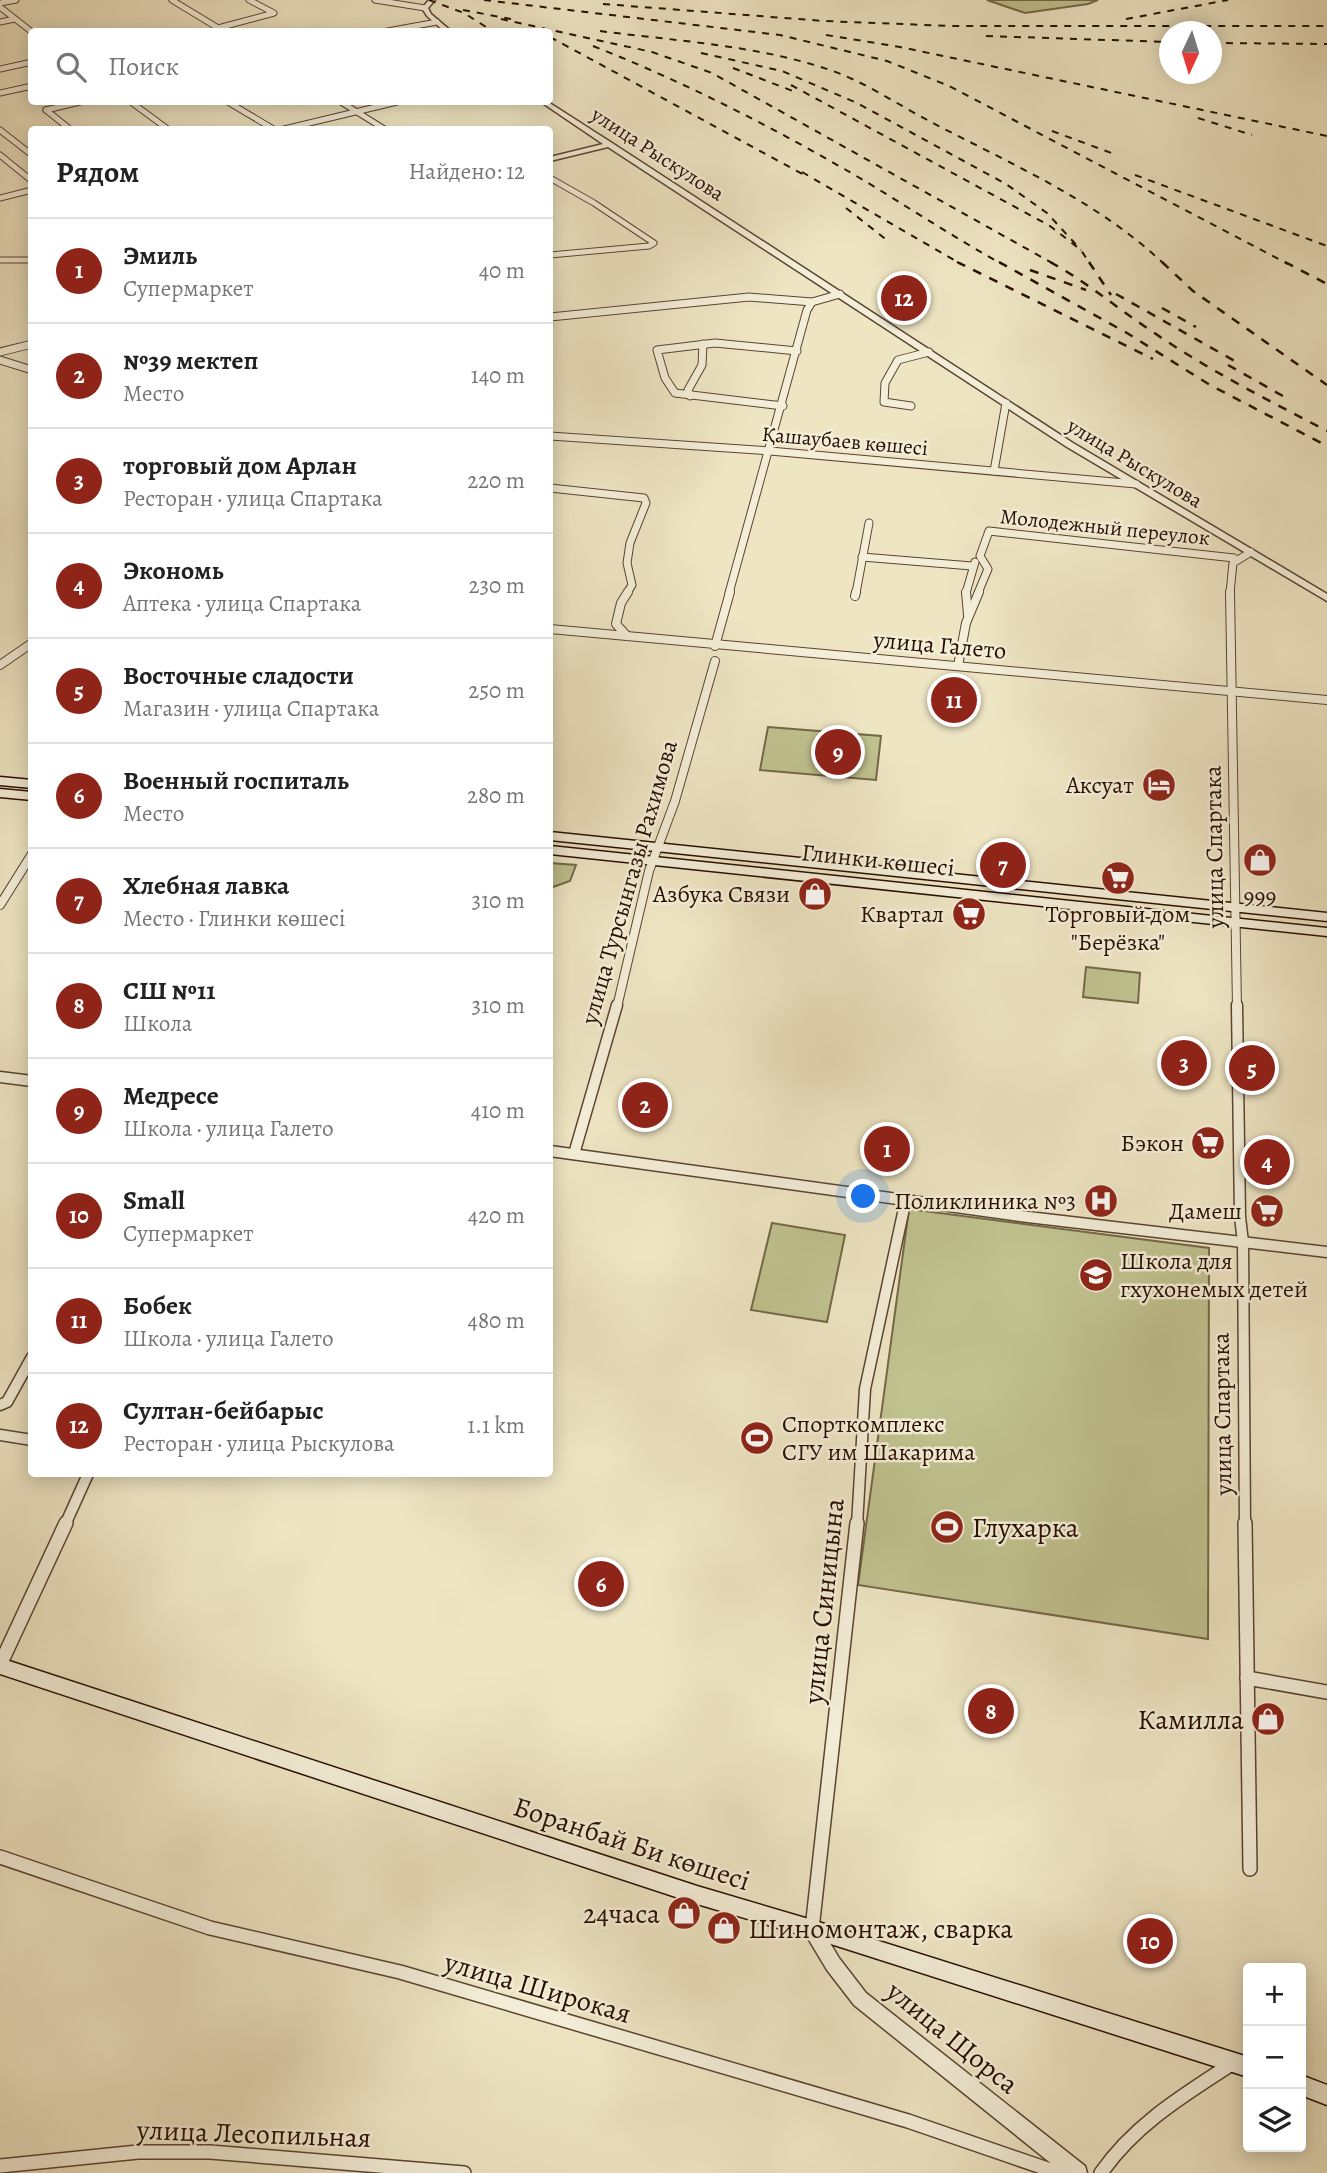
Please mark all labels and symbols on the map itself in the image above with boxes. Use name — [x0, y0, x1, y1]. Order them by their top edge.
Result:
north arrow — [1159, 21, 1222, 84]
street label: улица Рыскулова — [585, 100, 730, 208]
pin: 12 — [881, 272, 927, 324]
street label: улица Рыскулова — [1061, 411, 1208, 515]
street label: Қашаубаев көшесі — [761, 420, 929, 462]
street label: Молодежный переулок — [999, 502, 1211, 552]
street label: улица Галето — [871, 623, 1008, 667]
pin: 11 — [931, 674, 977, 726]
pin: 9 — [815, 726, 861, 778]
street label: улица Турсынгазы Рахимова — [573, 736, 685, 1029]
street label: улица Спартака — [1197, 765, 1231, 930]
hotel icon: Аксуат — [1140, 766, 1178, 804]
place label: Аксуат — [1065, 769, 1134, 801]
street label: Глинки көшесі — [800, 836, 956, 884]
pin: 7 — [980, 839, 1026, 891]
shop icon: 999 — [1241, 841, 1279, 879]
supermarket icon: Торговый дом "Берёзка" — [1099, 859, 1137, 897]
shop icon: Азбука Связи — [796, 875, 834, 913]
place label: Азбука Связи — [652, 878, 790, 910]
place label: 999 — [1244, 880, 1276, 912]
supermarket icon: Квартал — [950, 895, 988, 933]
place label: Квартал — [860, 898, 944, 930]
place label: Торговый дом "Берёзка" — [1046, 898, 1190, 958]
pin: 3 — [1161, 1037, 1207, 1089]
pin: 5 — [1229, 1042, 1275, 1094]
pin: 2 — [622, 1079, 668, 1131]
pin: 1 — [864, 1123, 910, 1175]
supermarket icon: Бэкон — [1189, 1124, 1227, 1162]
place label: Бэкон — [1121, 1127, 1184, 1159]
pin: 4 — [1244, 1136, 1290, 1188]
your location — [846, 1179, 880, 1213]
hospital icon: Поликлиника №3 — [1082, 1182, 1120, 1220]
place label: Поликлиника №3 — [894, 1185, 1076, 1217]
supermarket icon: Дамеш — [1248, 1192, 1286, 1230]
place label: Дамеш — [1169, 1195, 1242, 1227]
place label: Школа для гхухонемых детей — [1120, 1245, 1308, 1305]
school or university icon: Школа для гхухонемых детей — [1077, 1256, 1115, 1294]
street label: улица Спартака — [1205, 1332, 1239, 1497]
place label: Спорткомплекс СГУ им Шакарима — [782, 1408, 975, 1468]
sports icon: Спорткомплекс СГУ им Шакарима — [738, 1419, 776, 1457]
street label: улица Синицына — [794, 1496, 854, 1707]
sports icon: Глухарка — [928, 1508, 966, 1546]
place label: Глухарка — [972, 1509, 1079, 1547]
pin: 6 — [578, 1558, 624, 1610]
pin: 8 — [968, 1685, 1014, 1737]
shop icon: Камилла — [1249, 1700, 1287, 1738]
place label: Камилла — [1138, 1701, 1244, 1739]
street label: Боранбай Би көшесі — [508, 1788, 755, 1900]
shop icon: 24часа — [665, 1894, 703, 1932]
place label: 24часа — [583, 1895, 660, 1933]
shop icon: Шиномонтаж, сварка — [705, 1909, 743, 1947]
place label: Шиномонтаж, сварка — [748, 1910, 1013, 1948]
pin: 10 — [1127, 1915, 1173, 1967]
street label: улица Широкая — [439, 1943, 635, 2033]
street label: улица Щорса — [878, 1972, 1026, 2103]
street label: улица Лесопильная — [135, 2111, 372, 2157]

